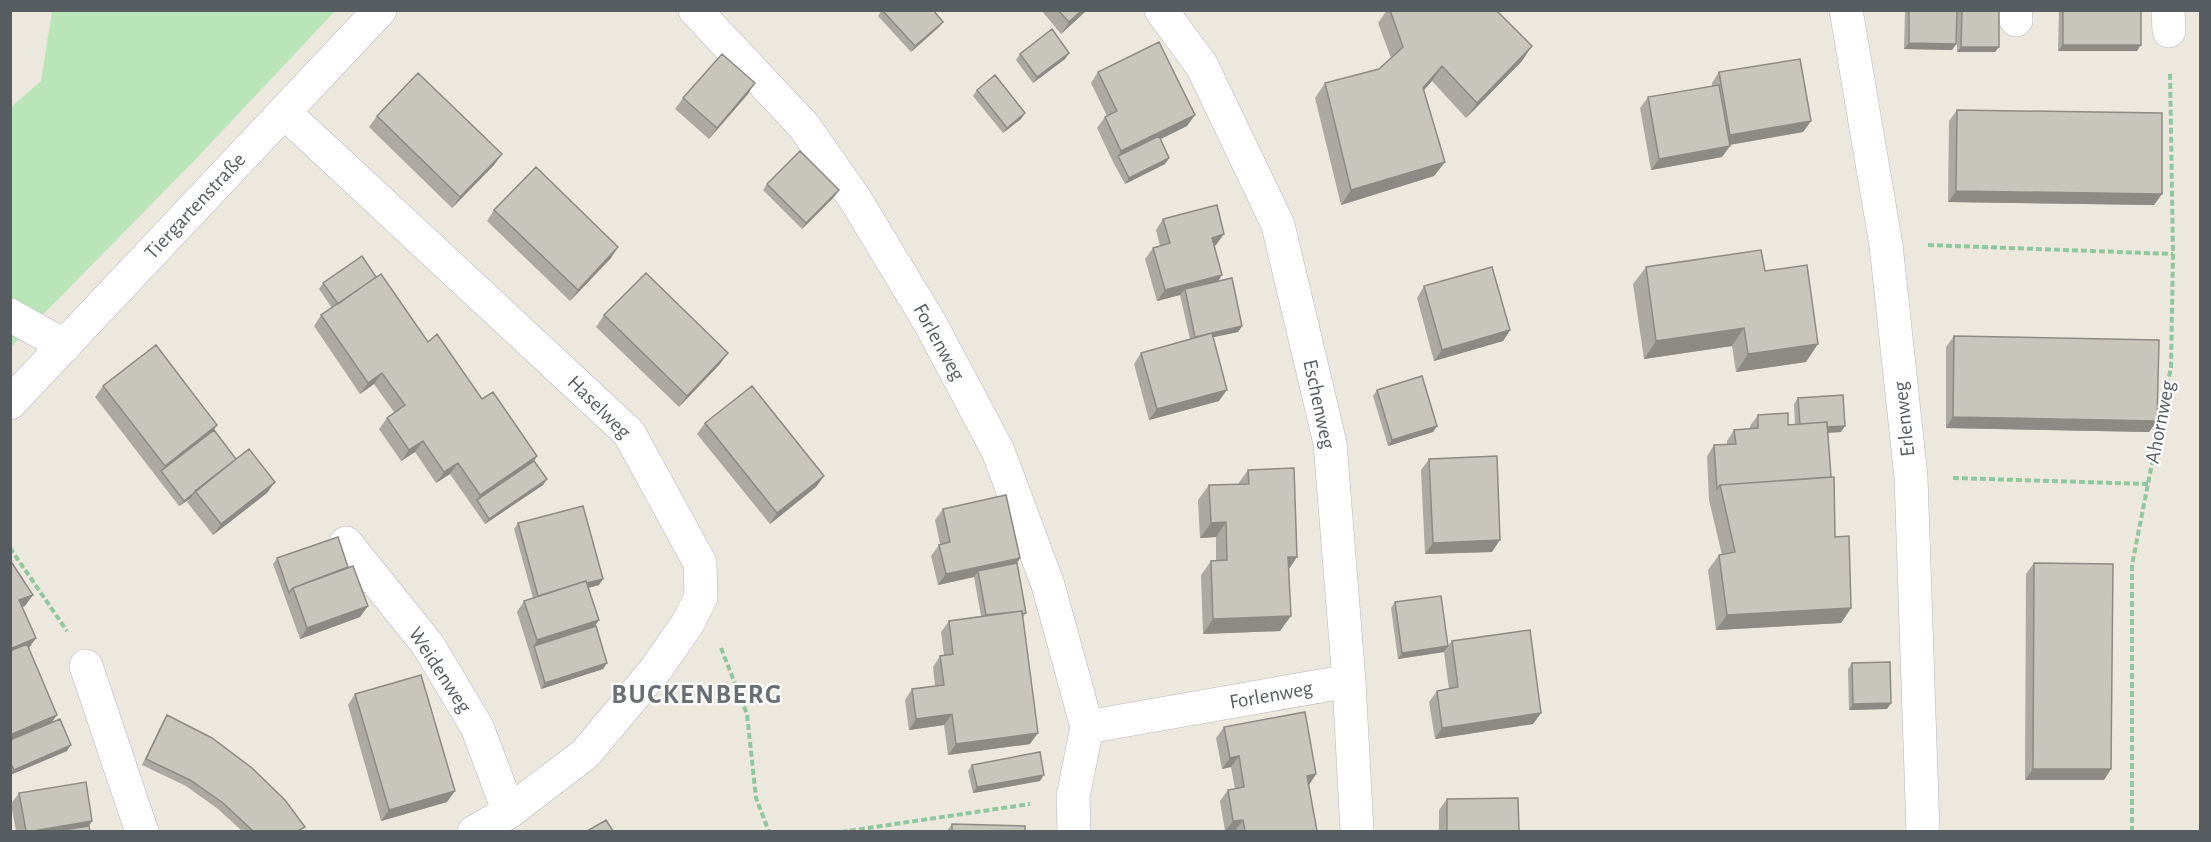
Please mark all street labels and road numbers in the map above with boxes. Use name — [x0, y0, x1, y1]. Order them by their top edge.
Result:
street label: Tiergartenstraße — [141, 149, 249, 263]
street label: Forlenweg — [909, 300, 969, 385]
street label: Eschenweg — [1299, 358, 1339, 451]
street label: Haselweg — [563, 371, 635, 443]
street label: Ahornweg — [2142, 378, 2178, 465]
street label: Erlenweg — [1890, 380, 1918, 458]
street label: Weidenweg — [405, 624, 476, 717]
street label: Forlenweg — [1228, 677, 1315, 713]

